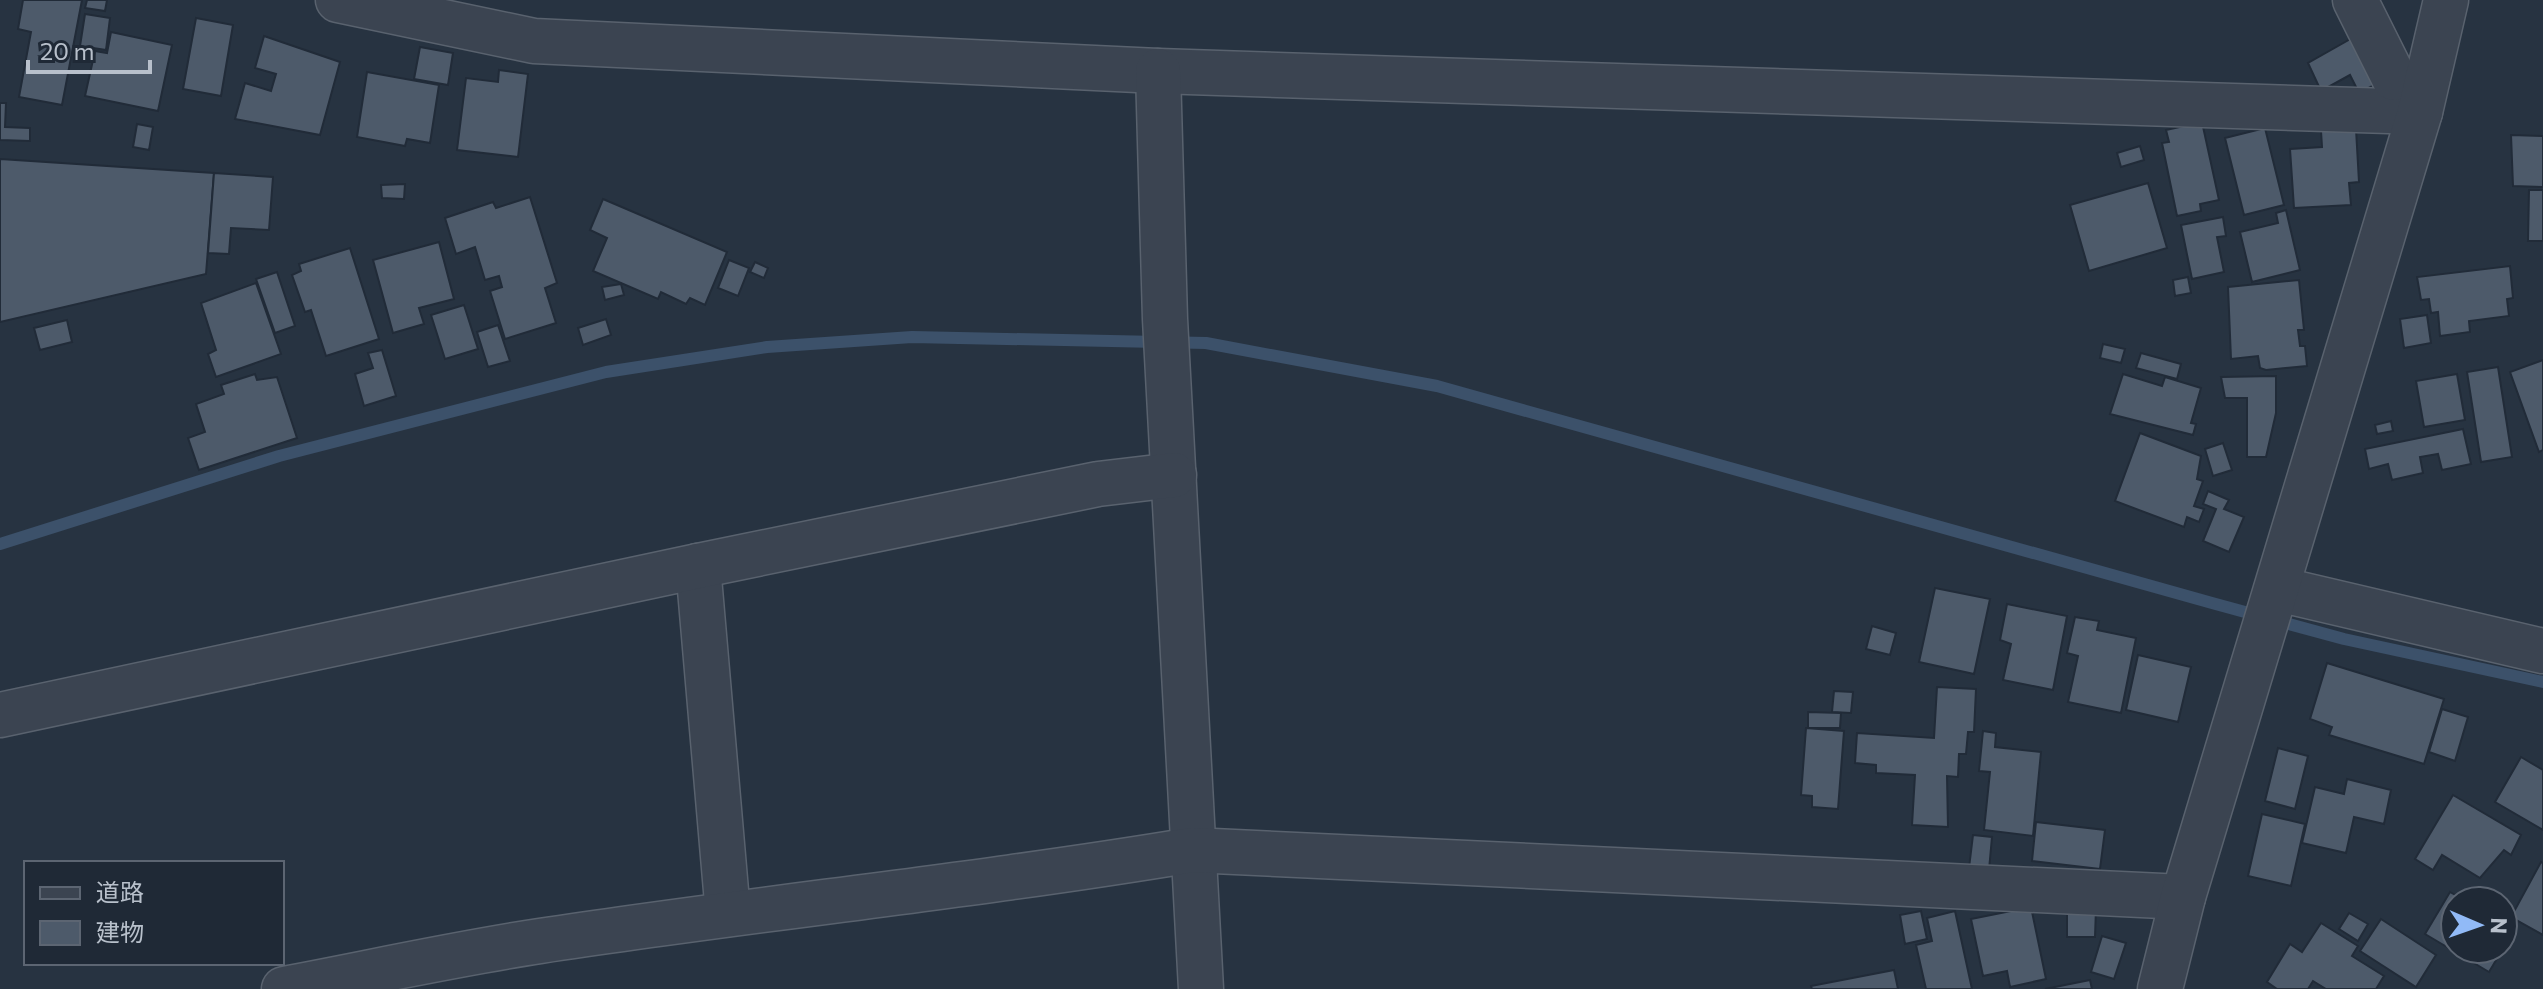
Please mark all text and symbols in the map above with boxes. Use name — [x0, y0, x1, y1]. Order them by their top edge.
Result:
scale bar — [28, 24, 150, 74]
text: 20 m — [40, 36, 94, 65]
legend — [24, 861, 284, 965]
text: 道路 — [96, 877, 144, 906]
north arrow — [2439, 885, 2519, 965]
text: 建物 — [96, 917, 144, 946]
text: N — [2486, 917, 2513, 934]

